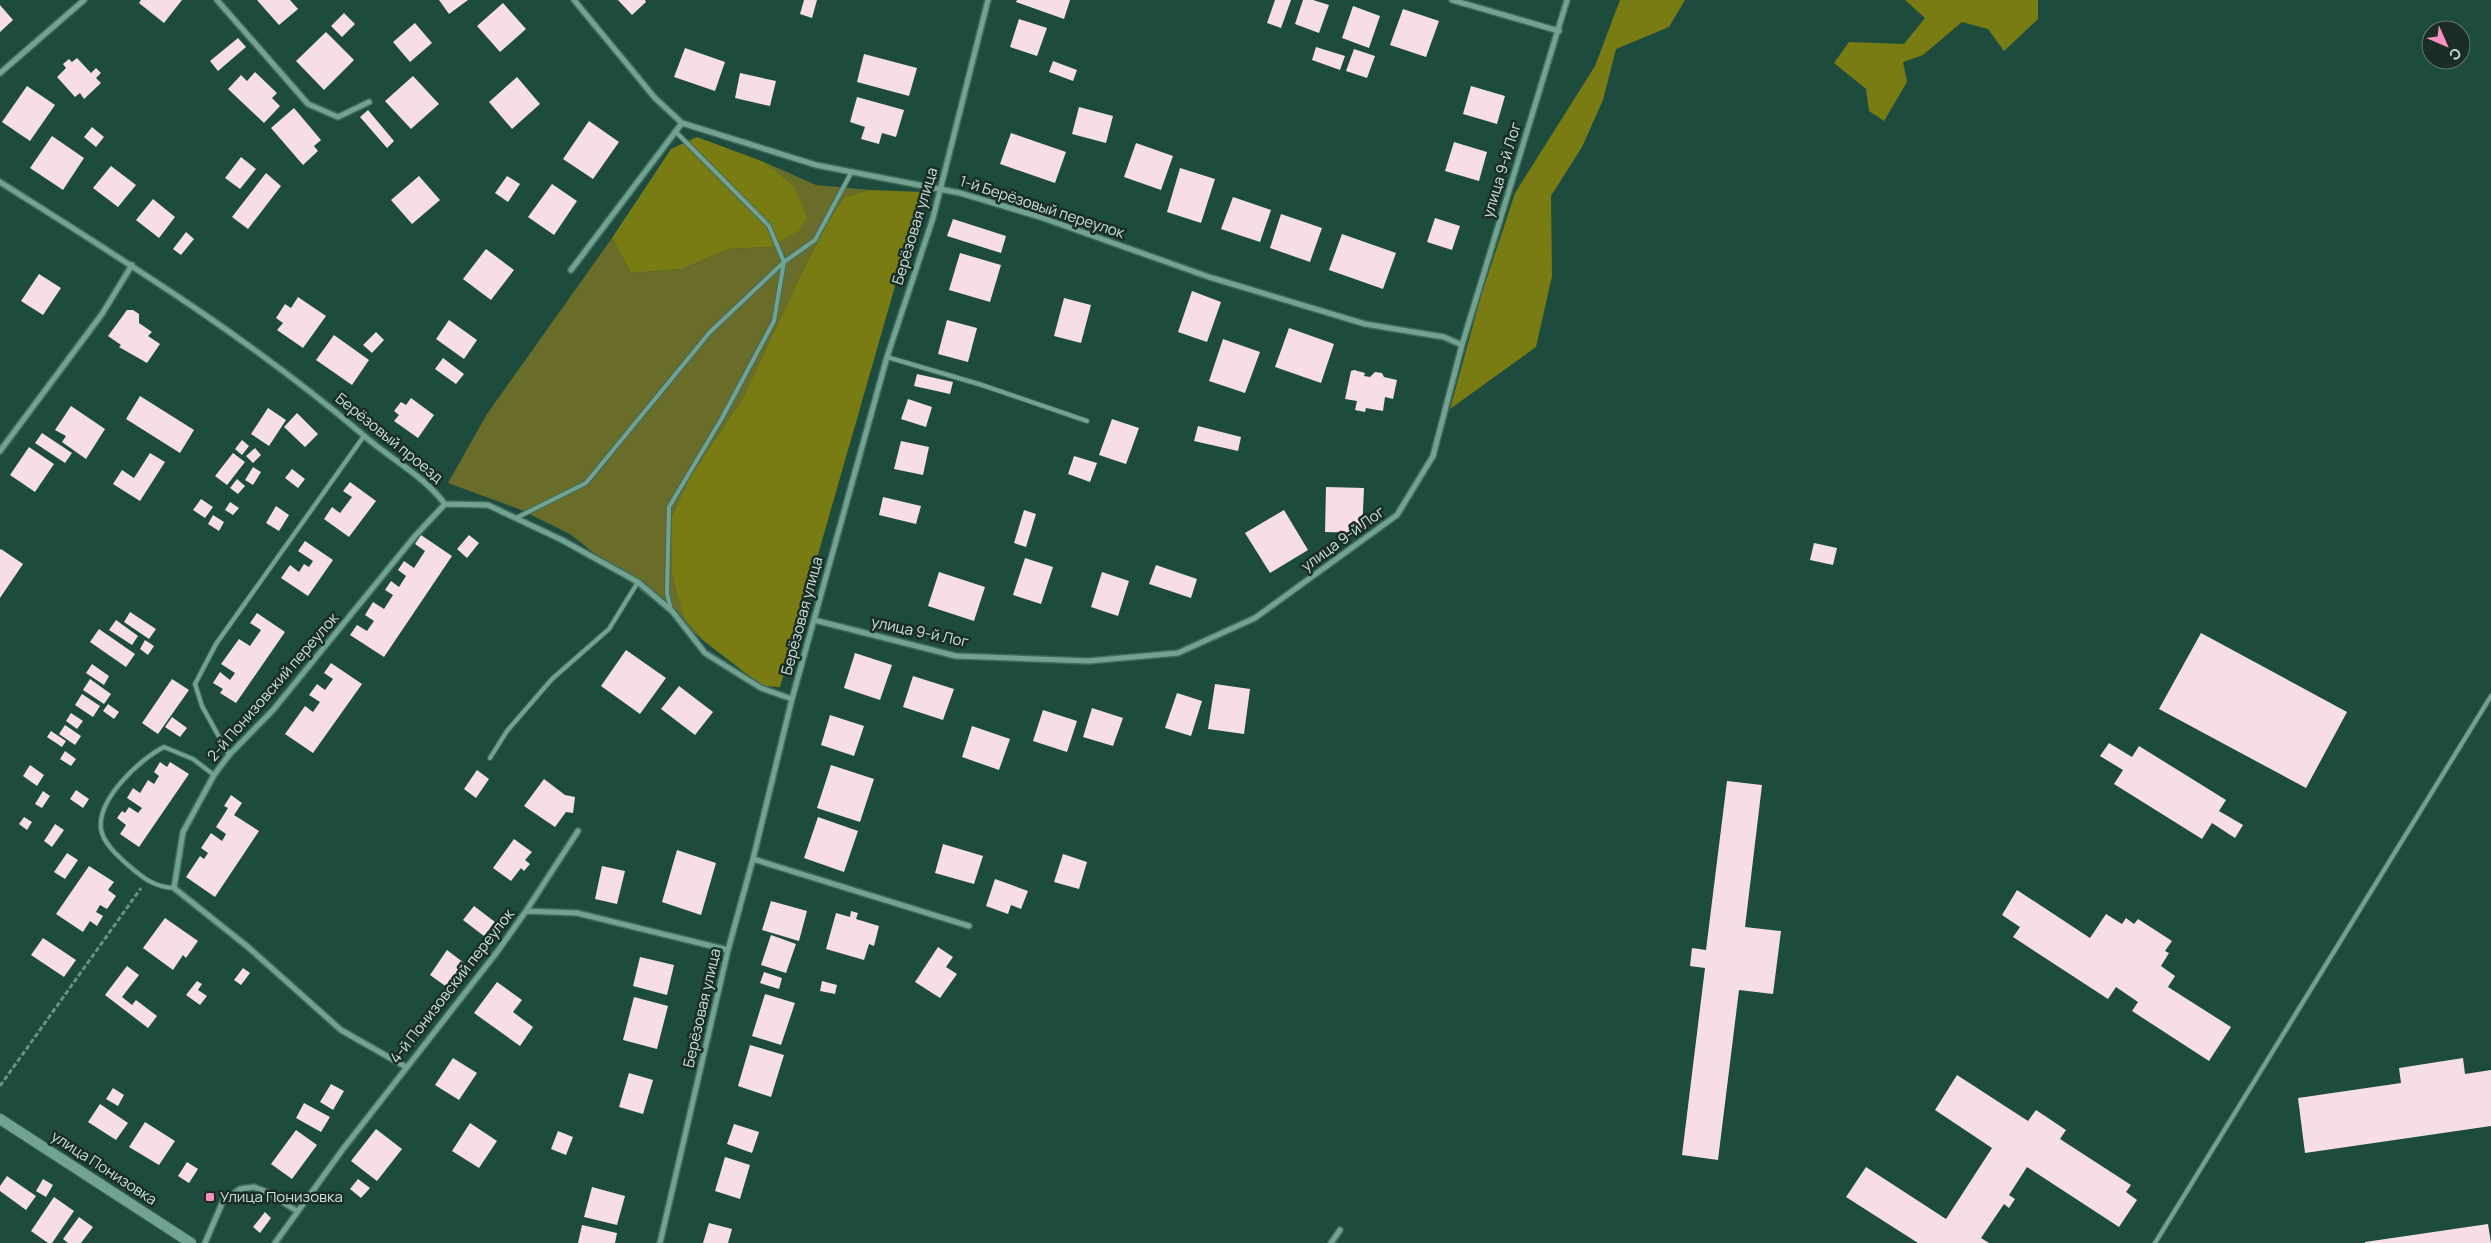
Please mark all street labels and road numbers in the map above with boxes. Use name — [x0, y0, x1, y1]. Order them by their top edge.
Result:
street label: улица 9-й Лог — [1477, 119, 1526, 220]
street label: Берёзовая улица — [887, 165, 942, 287]
street label: 1-й Берёзовый переулок — [957, 170, 1128, 243]
street label: Берёзовый проезд — [331, 388, 447, 488]
street label: улица 9-й Лог — [1297, 501, 1389, 576]
street label: Берёзовая улица — [776, 554, 827, 677]
street label: 2-й Понизовский переулок — [202, 607, 343, 766]
street label: улица 9-й Лог — [870, 611, 971, 652]
street label: 4-й Понизовский переулок — [385, 904, 519, 1067]
street label: Берёзовая улица — [678, 946, 725, 1070]
street label: улица Понизовка — [47, 1125, 161, 1210]

